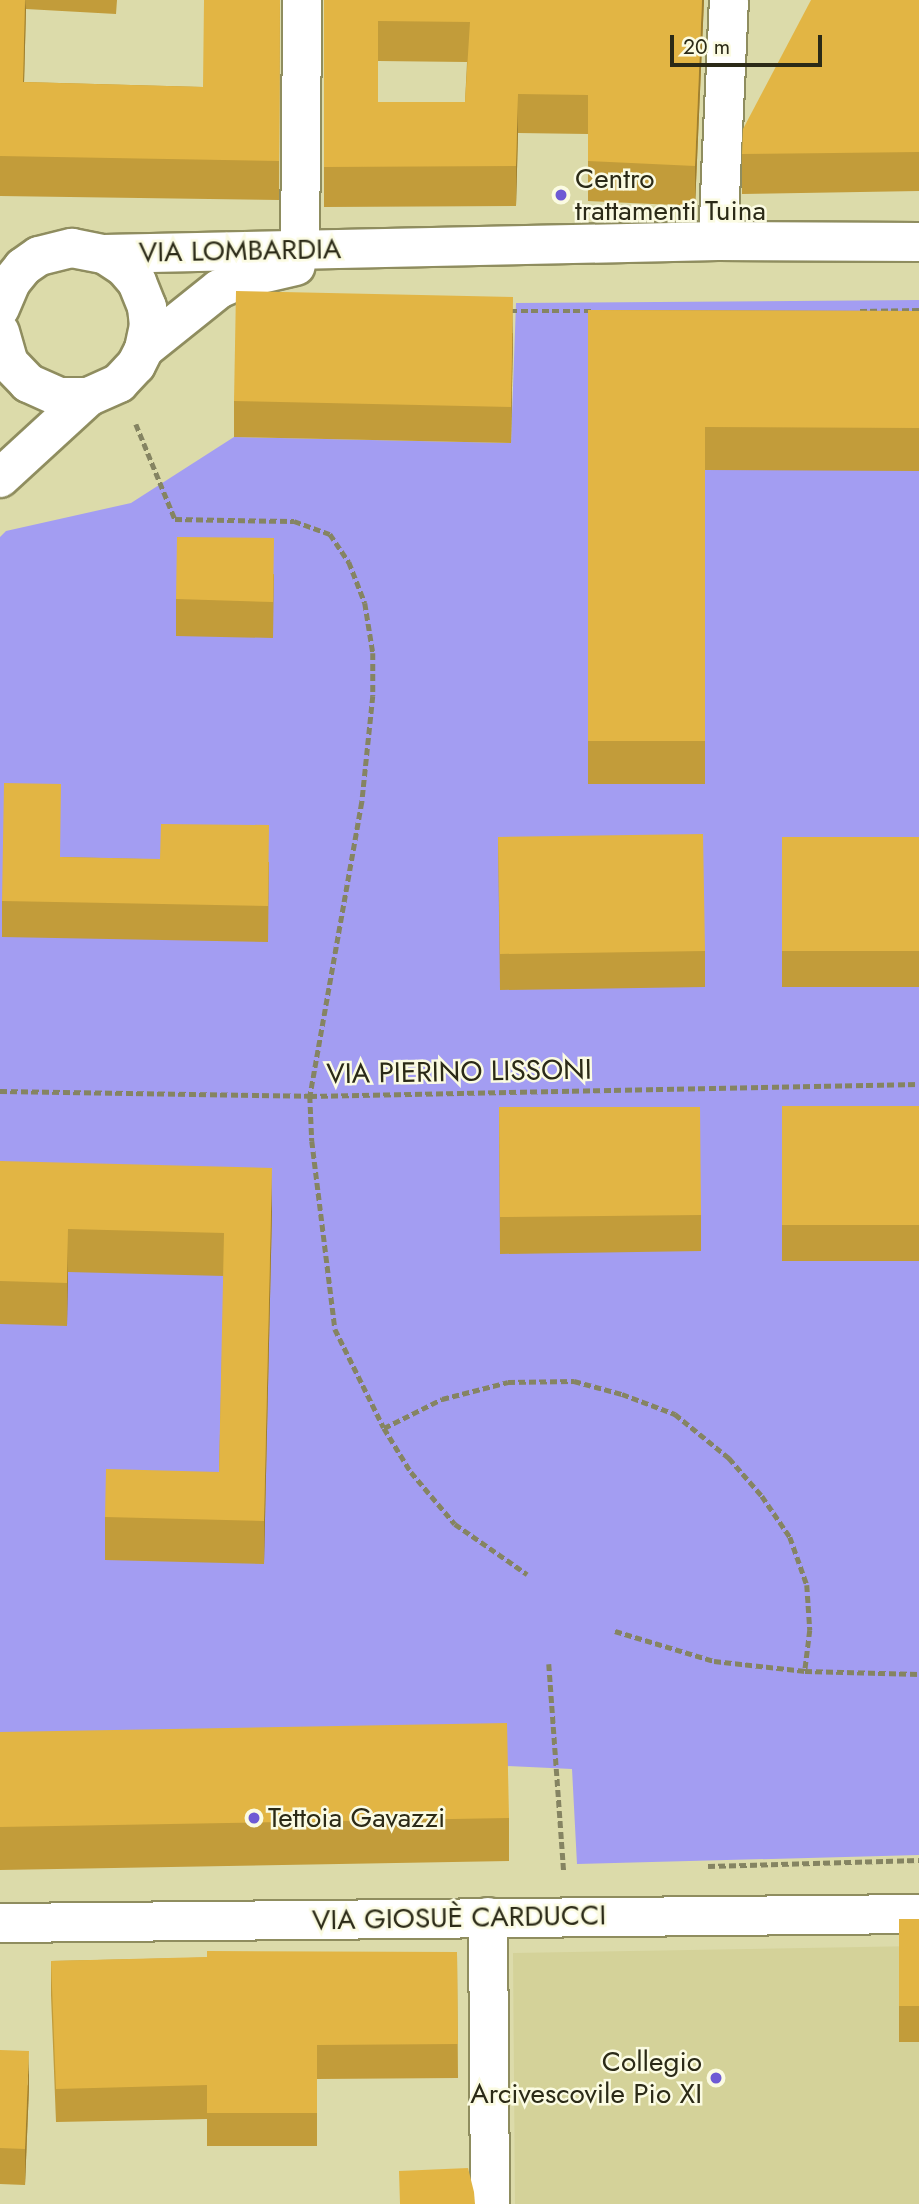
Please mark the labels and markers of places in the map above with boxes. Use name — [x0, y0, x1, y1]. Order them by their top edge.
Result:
place label: Centro trattamenti Tuina — [575, 162, 766, 228]
marker: Centro trattamenti Tuina — [553, 187, 569, 203]
place label: Tettoia Gavazzi — [268, 1801, 445, 1835]
marker: Tettoia Gavazzi — [246, 1810, 262, 1826]
place label: Collegio Arcivescovile Pio XI — [470, 2045, 702, 2111]
marker: Collegio Arcivescovile Pio XI — [708, 2070, 724, 2086]

